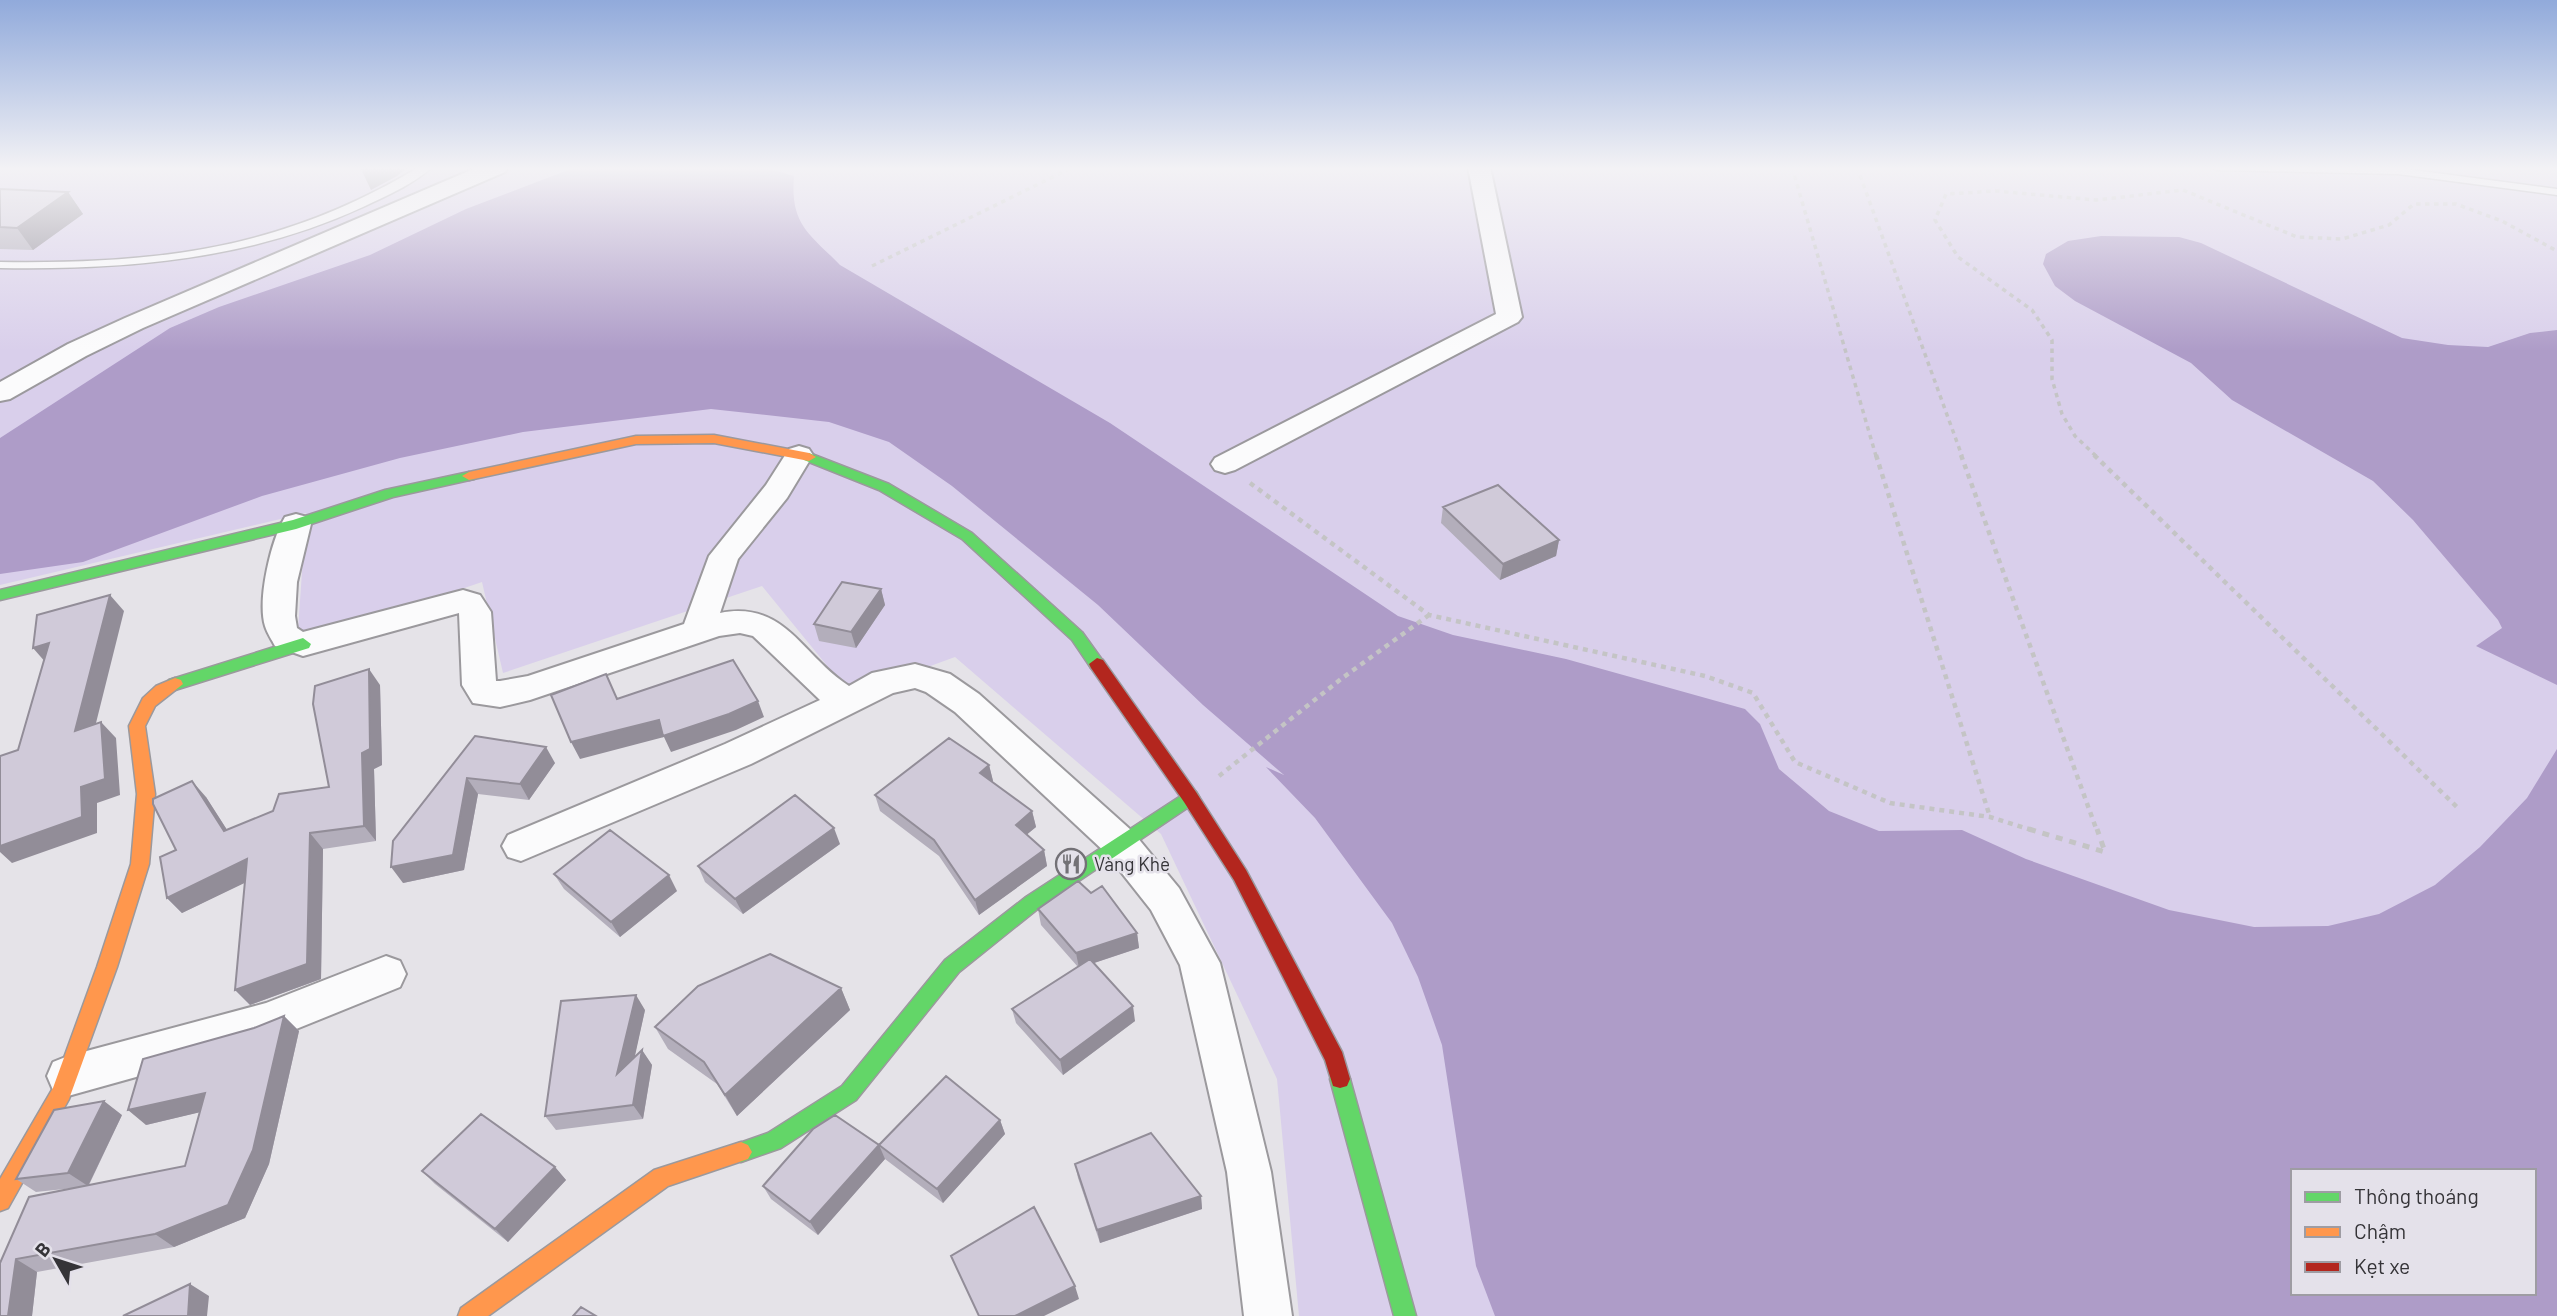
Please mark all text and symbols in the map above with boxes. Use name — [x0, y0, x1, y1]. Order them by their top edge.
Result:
restaurant icon: Vàng Khè — [1054, 847, 1088, 881]
place label: Vàng Khè — [1094, 852, 1170, 875]
legend — [2291, 1169, 2536, 1295]
text: Thông thoáng — [2354, 1183, 2479, 1208]
text: Chậm — [2354, 1218, 2406, 1243]
north arrow — [21, 1225, 91, 1295]
text: B — [30, 1237, 55, 1261]
text: Kẹt xe — [2354, 1253, 2410, 1278]

